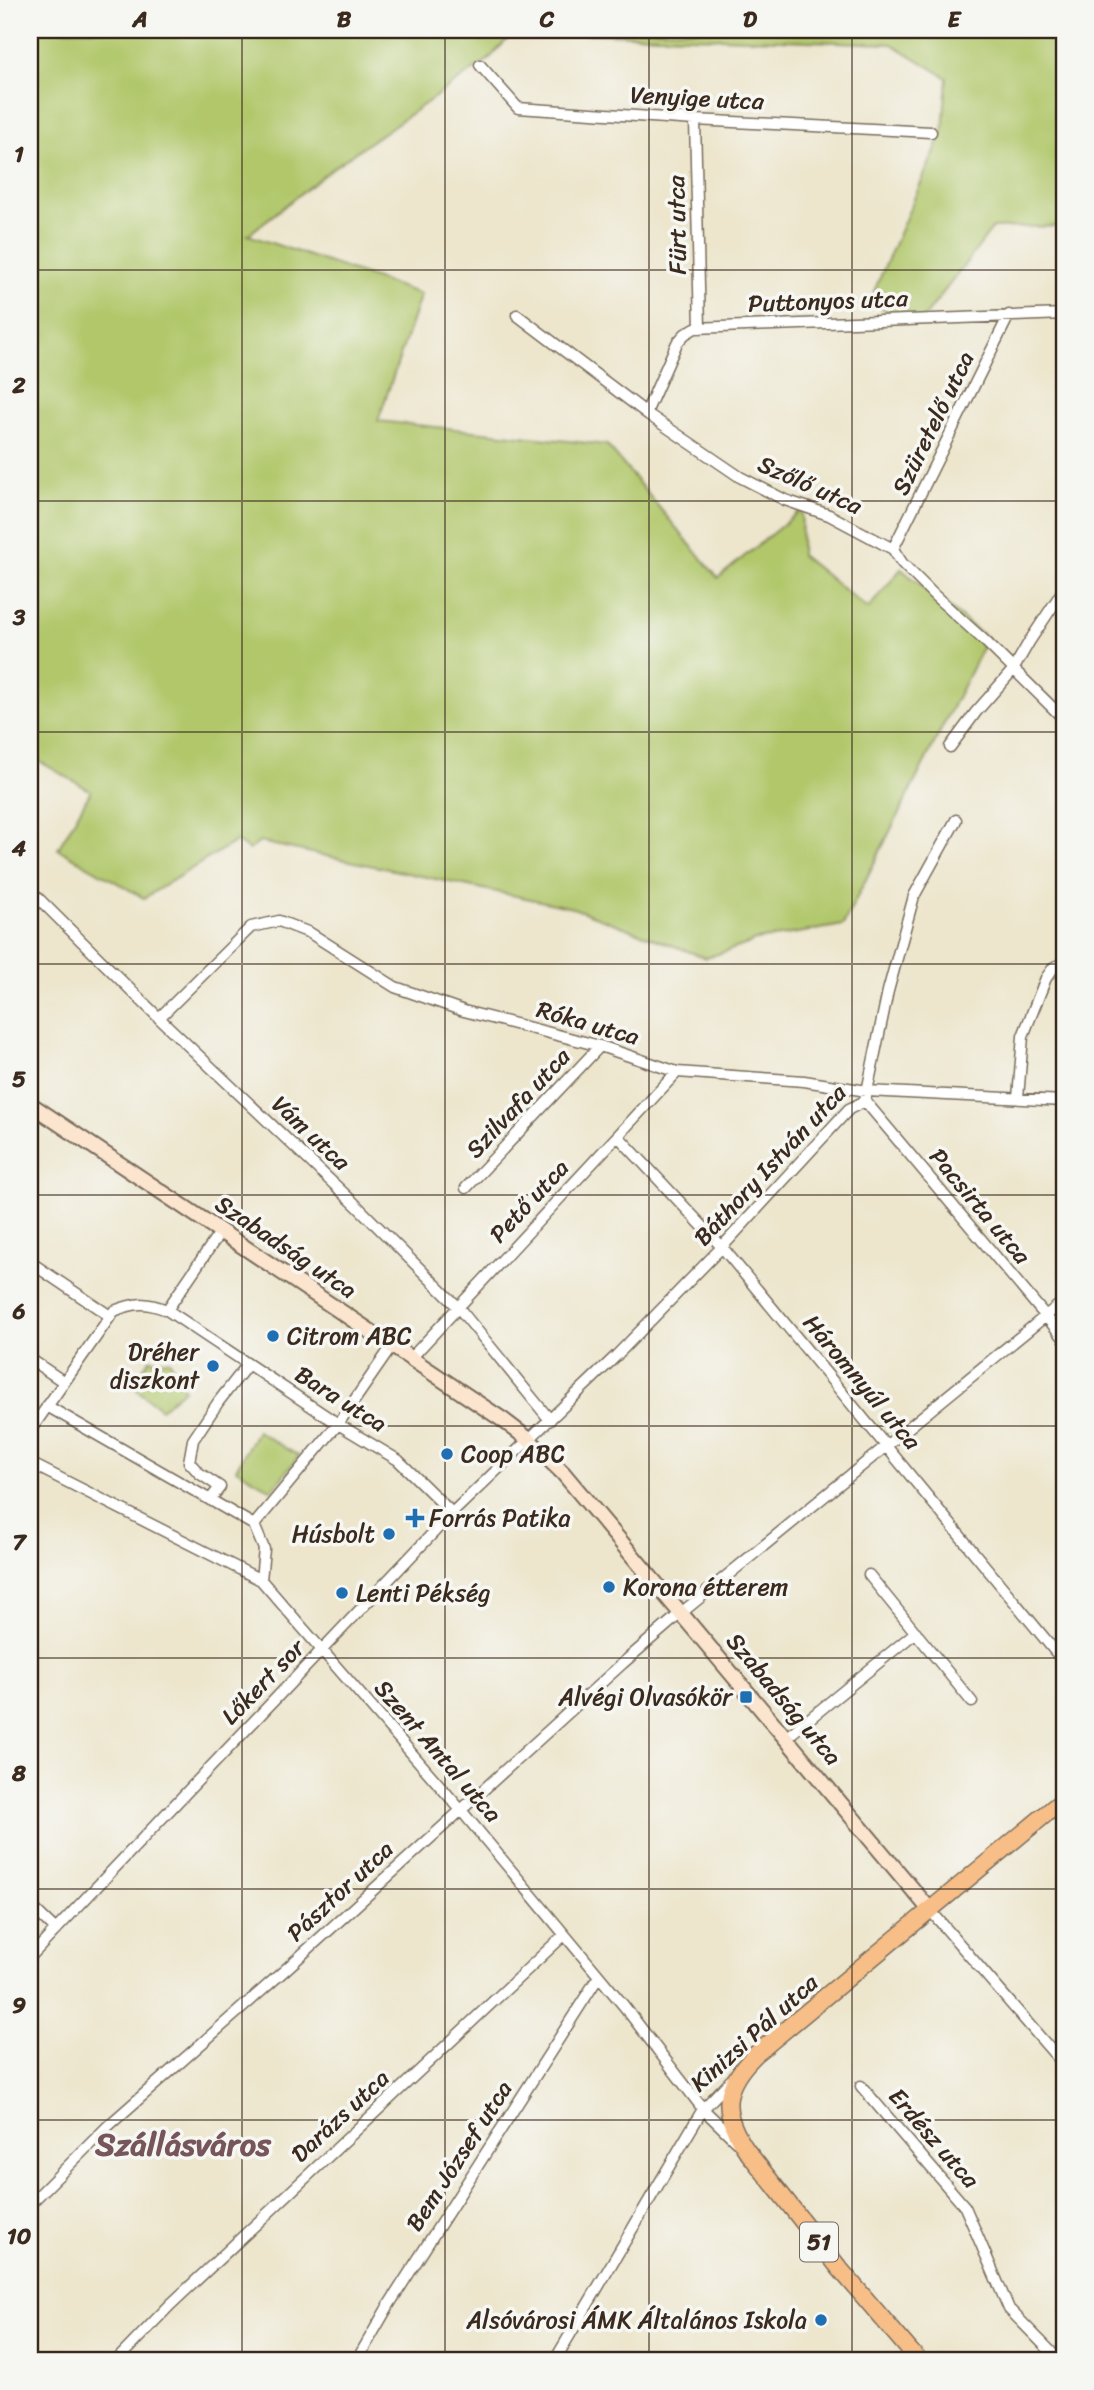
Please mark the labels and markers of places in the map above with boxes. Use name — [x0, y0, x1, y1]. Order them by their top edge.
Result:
place label: Citrom ABC — [287, 1315, 412, 1357]
marker: Citrom ABC — [265, 1328, 281, 1344]
place label: Dréher diszkont — [110, 1331, 200, 1401]
marker: Dréher diszkont — [205, 1358, 221, 1374]
place label: Coop ABC — [461, 1433, 565, 1475]
marker: Coop ABC — [439, 1446, 455, 1462]
place label: Forrás Patika — [429, 1497, 571, 1539]
marker: Forrás Patika — [407, 1510, 423, 1526]
place label: Húsbolt — [292, 1513, 375, 1555]
marker: Húsbolt — [381, 1526, 397, 1542]
place label: Korona étterem — [623, 1566, 788, 1608]
place label: Lenti Pékség — [356, 1572, 490, 1614]
marker: Korona étterem — [601, 1579, 617, 1595]
marker: Lenti Pékség — [334, 1585, 350, 1601]
place label: Alvégi Olvasókör — [558, 1676, 734, 1718]
marker: Alvégi Olvasókör — [738, 1689, 754, 1705]
place label: Alsóvárosi ÁMK Általános Iskola — [466, 2299, 807, 2341]
marker: Alsóvárosi ÁMK Általános Iskola — [813, 2312, 829, 2328]

